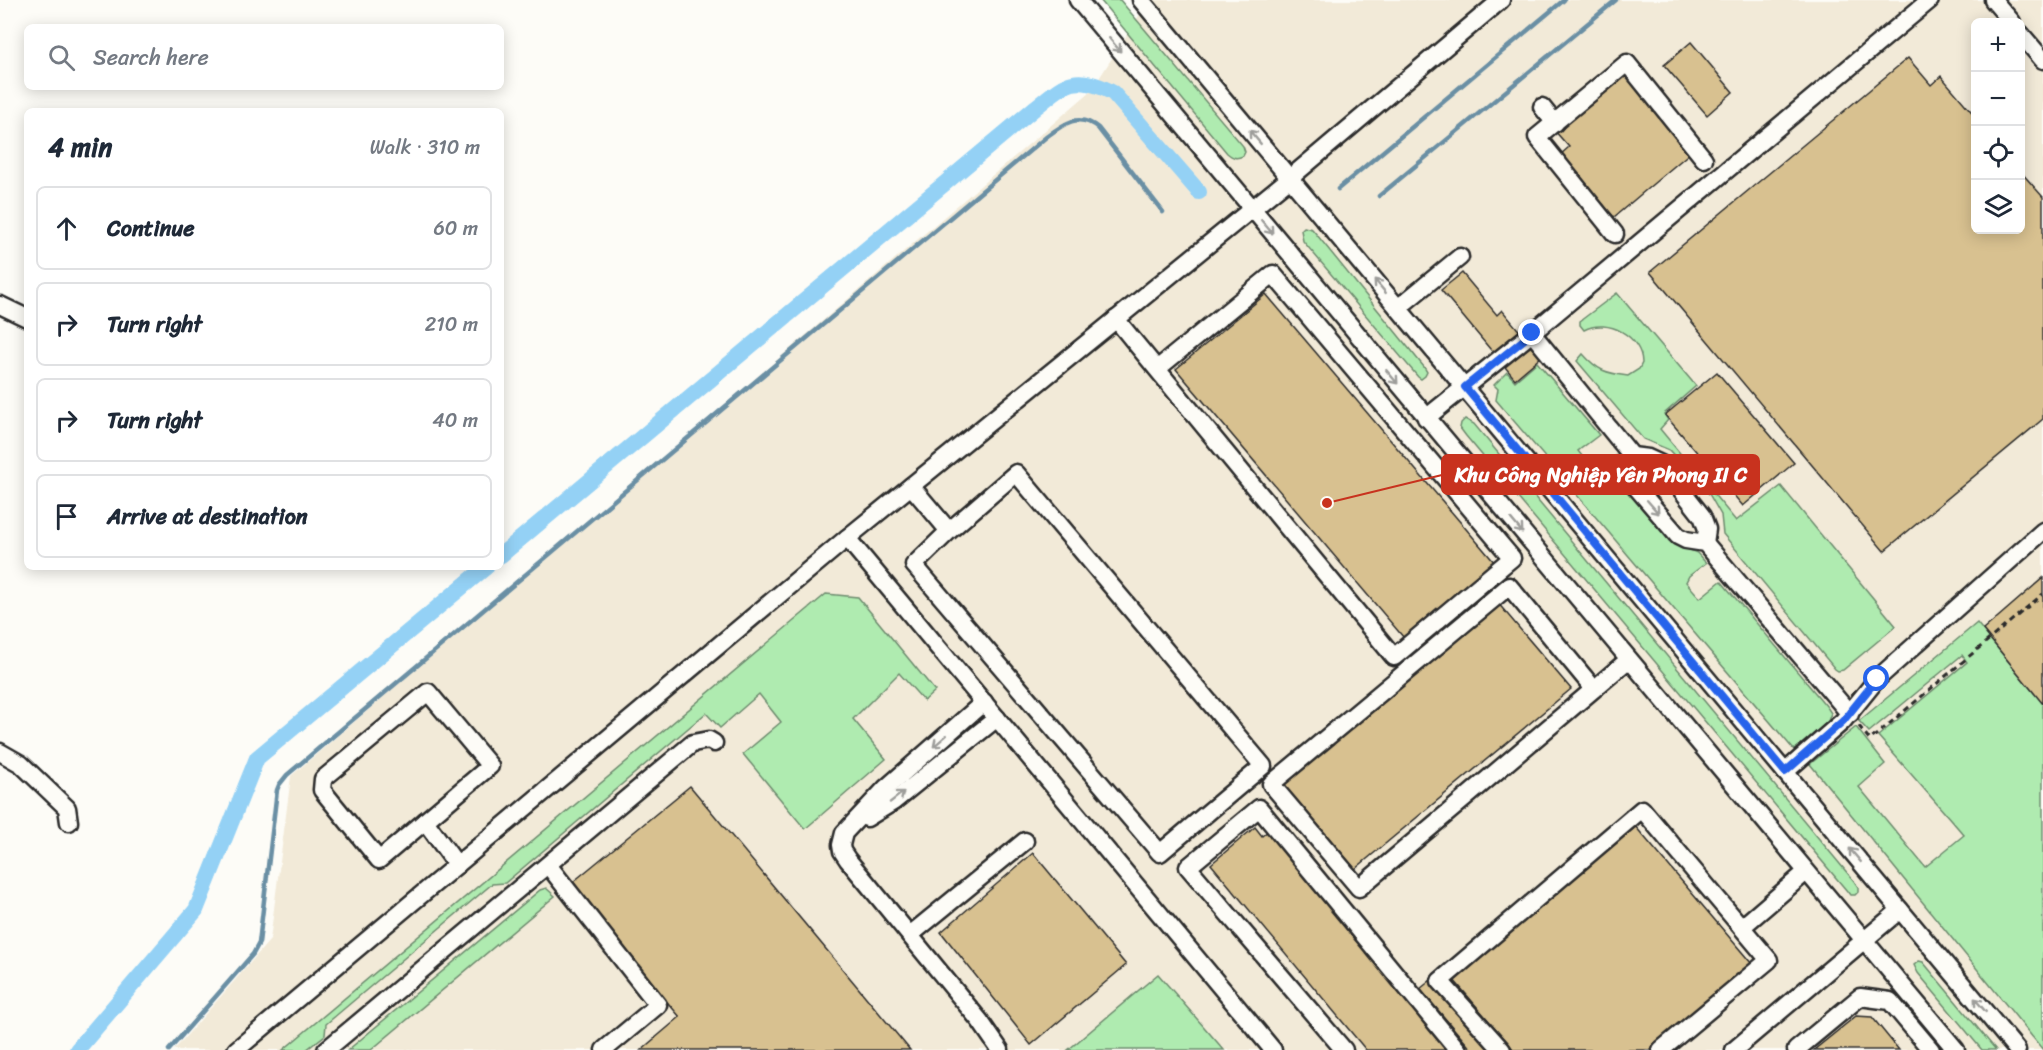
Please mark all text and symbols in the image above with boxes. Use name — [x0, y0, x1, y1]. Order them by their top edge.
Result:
map controls — [1971, 18, 2025, 234]
button: + — [1971, 18, 2025, 72]
search box — [24, 24, 504, 90]
one-way arrow — [1109, 37, 1122, 53]
text: Search here — [93, 38, 209, 77]
icon: search — [45, 41, 78, 74]
button: − — [1971, 72, 2025, 126]
text: 4 min — [48, 124, 112, 170]
button: locate — [1971, 126, 2025, 180]
one-way arrow — [1249, 129, 1262, 145]
text: Walk · 310 m — [370, 130, 480, 165]
button: layers — [1971, 180, 2025, 234]
text: Continue — [107, 209, 195, 248]
text: 60 m — [433, 211, 478, 246]
icon: ahead — [50, 212, 83, 245]
one-way arrow — [1260, 219, 1273, 235]
one-way arrow — [1374, 278, 1387, 294]
text: Turn right — [107, 305, 202, 344]
text: 210 m — [425, 307, 478, 342]
icon: right — [50, 308, 83, 341]
route end — [1518, 319, 1544, 345]
one-way arrow — [1385, 369, 1398, 385]
text: Turn right — [107, 401, 202, 440]
text: 40 m — [432, 403, 478, 438]
icon: right — [50, 404, 83, 437]
callout: Khu Công Nghiệp Yên Phong II C — [1442, 455, 1759, 494]
text: Khu Công Nghiệp Yên Phong II C — [1454, 456, 1748, 494]
text: Arrive at destination — [107, 497, 308, 536]
one-way arrow — [1646, 499, 1660, 514]
icon: arrive — [50, 500, 83, 533]
one-way arrow — [1510, 518, 1523, 534]
route start — [1863, 665, 1889, 691]
one-way arrow — [933, 734, 948, 748]
one-way arrow — [889, 791, 905, 804]
one-way arrow — [1848, 848, 1862, 863]
one-way arrow — [1973, 998, 1987, 1013]

